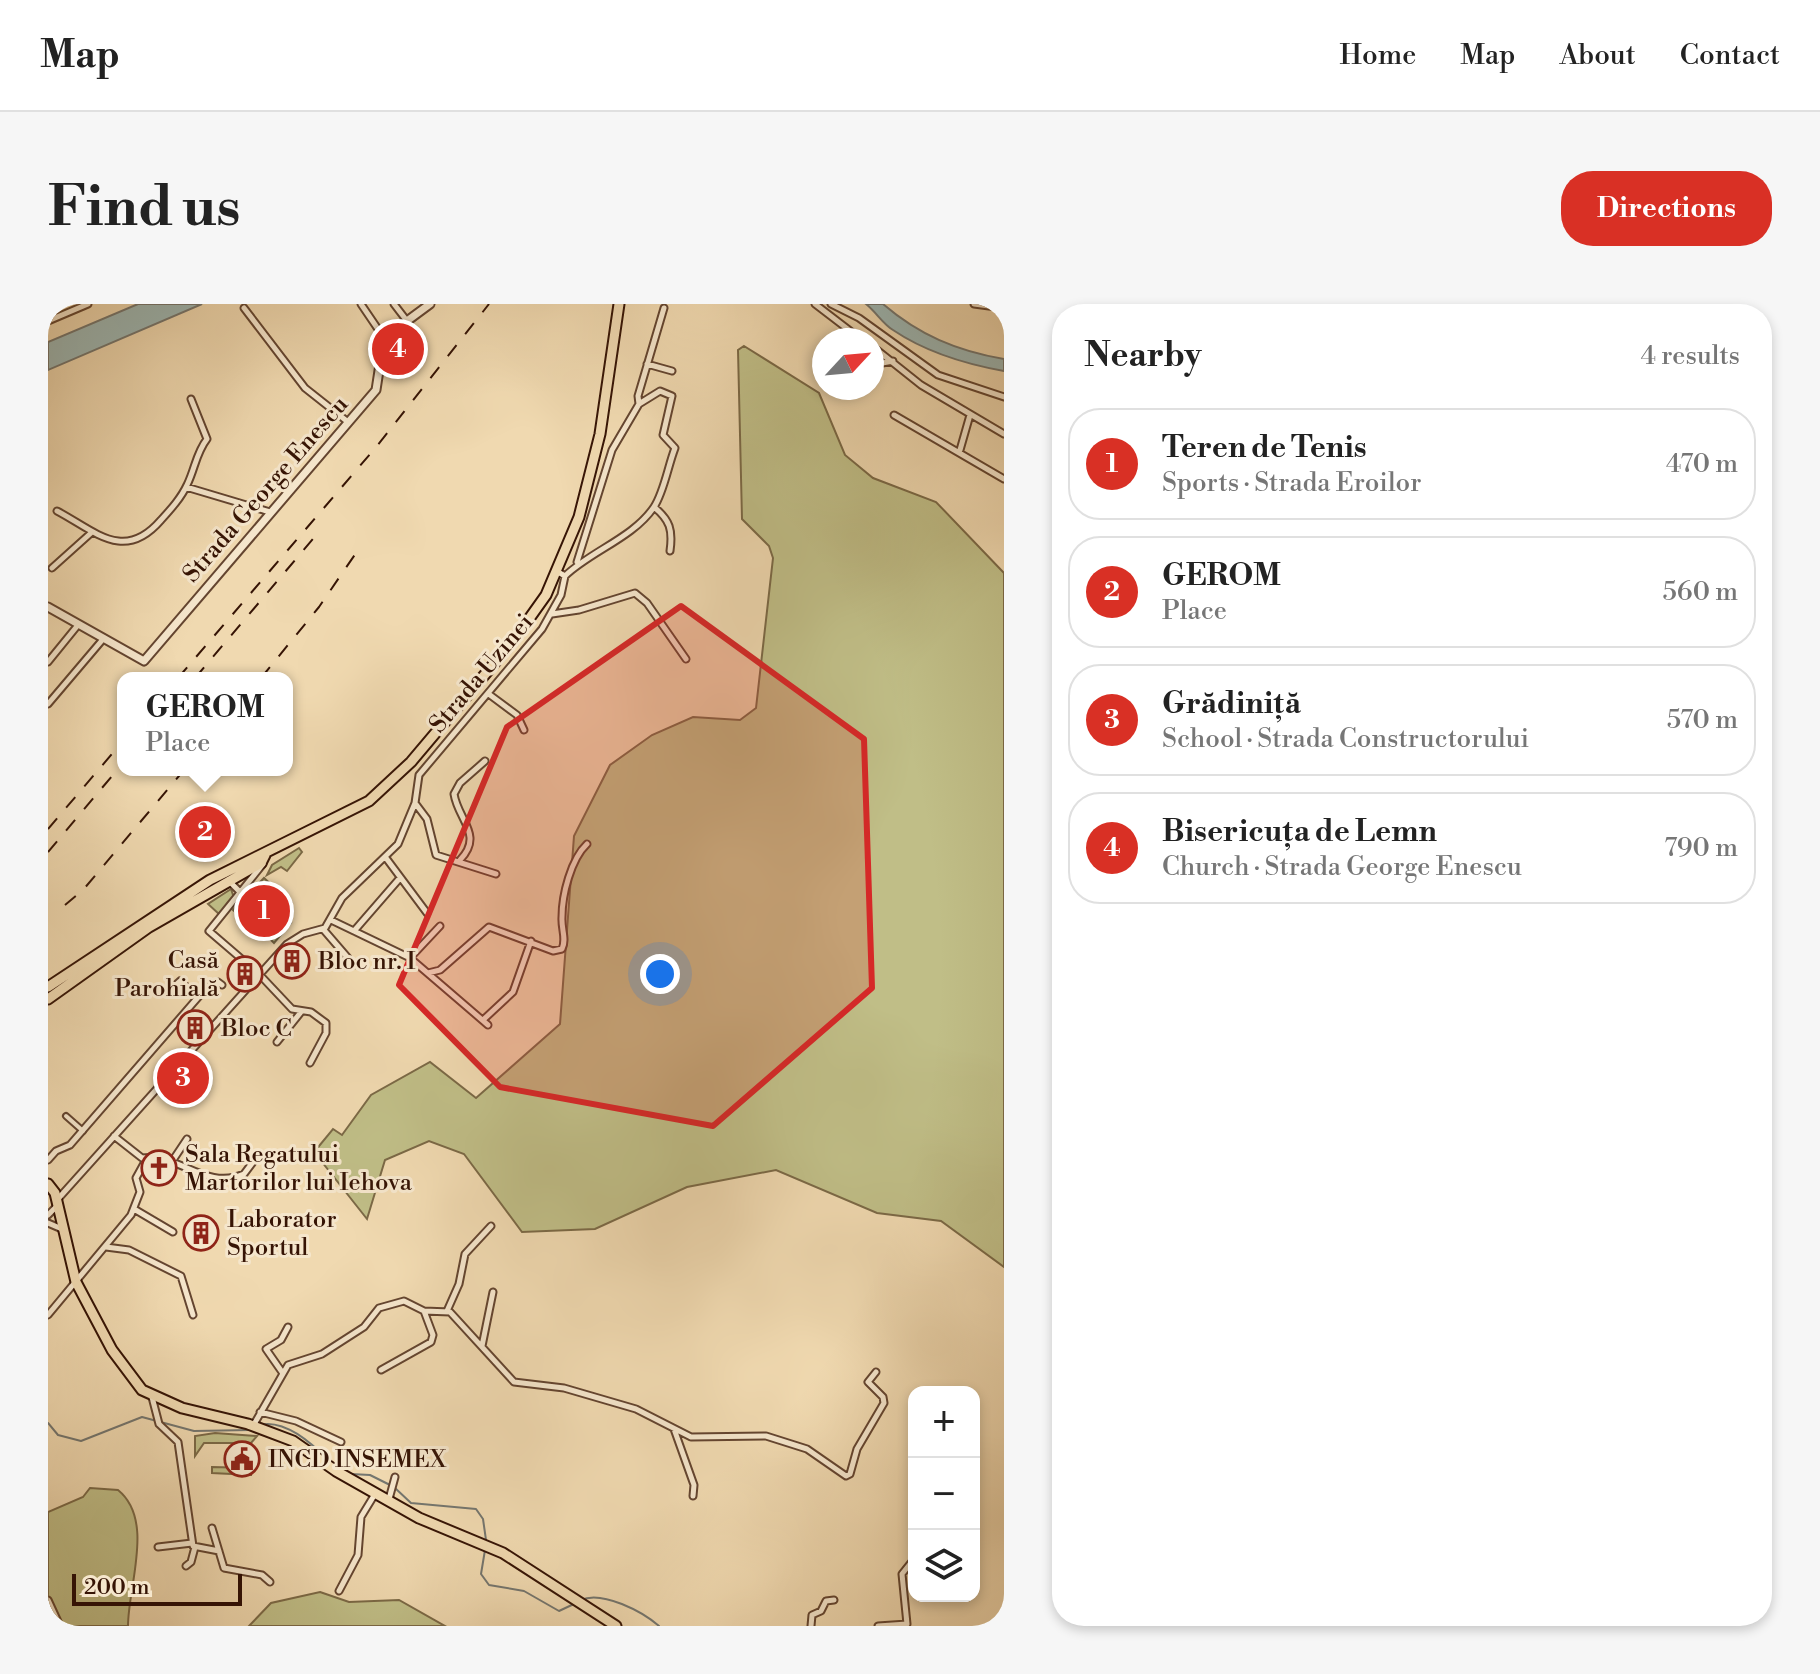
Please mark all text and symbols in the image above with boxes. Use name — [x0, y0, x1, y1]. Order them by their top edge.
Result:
text: Map — [40, 32, 120, 79]
text: Home — [1340, 38, 1416, 73]
text: Map — [1460, 38, 1515, 73]
text: About — [1559, 38, 1636, 73]
text: Contact — [1680, 38, 1780, 73]
button: Directions — [1561, 171, 1772, 246]
text: Find us — [48, 173, 241, 243]
pin: 4 — [372, 319, 424, 379]
north arrow — [812, 328, 884, 400]
text: Nearby — [1084, 335, 1202, 377]
text: 4 results — [1641, 340, 1740, 372]
street label: Strada George Enescu — [177, 390, 355, 589]
text: Teren de Tenis — [1162, 429, 1367, 467]
text: 1 — [1106, 448, 1118, 480]
text: 470 m — [1666, 448, 1738, 480]
text: Sports · Strada Eroilor — [1162, 467, 1421, 499]
text: GEROM — [1162, 557, 1281, 595]
text: 2 — [1104, 576, 1120, 608]
text: 560 m — [1663, 576, 1738, 608]
text: Place — [1162, 595, 1227, 627]
street label: Strada Uzinei — [423, 608, 540, 739]
popup — [117, 672, 293, 776]
text: Grădiniță — [1162, 685, 1301, 723]
text: GEROM — [146, 689, 264, 727]
text: 3 — [1104, 704, 1120, 736]
text: 570 m — [1667, 704, 1738, 736]
text: School · Strada Constructorului — [1162, 723, 1529, 755]
text: Place — [146, 727, 210, 759]
pin: 2 — [179, 802, 231, 862]
text: Bisericuța de Lemn — [1162, 813, 1437, 851]
text: 4 — [1103, 832, 1121, 864]
text: 790 m — [1664, 832, 1738, 864]
text: Church · Strada George Enescu — [1162, 851, 1522, 883]
pin: 1 — [238, 881, 290, 941]
building icon: Bloc nr. I — [273, 942, 311, 980]
place label: Casă Parohială — [115, 946, 220, 1004]
place label: Bloc nr. I — [317, 947, 416, 977]
your location — [640, 954, 680, 994]
building icon: Casă Parohială — [226, 955, 264, 993]
building icon: Bloc C — [176, 1009, 214, 1047]
place label: Bloc C — [220, 1014, 292, 1044]
pin: 3 — [157, 1048, 209, 1108]
place label: Sala Regatului Martorilor lui Iehova — [185, 1140, 413, 1198]
church icon: Sala Regatului Martorilor lui Iehova — [140, 1149, 178, 1187]
place label: Laborator Sportul — [227, 1205, 337, 1263]
building icon: Laborator Sportul — [182, 1214, 220, 1252]
map controls — [908, 1386, 980, 1602]
button: + — [908, 1386, 980, 1458]
public building icon: INCD INSEMEX — [223, 1440, 261, 1478]
place label: INCD INSEMEX — [268, 1445, 447, 1475]
button: − — [908, 1458, 980, 1530]
button: layers — [908, 1530, 980, 1602]
scale bar — [72, 1570, 242, 1606]
text: 200 m — [84, 1574, 150, 1601]

